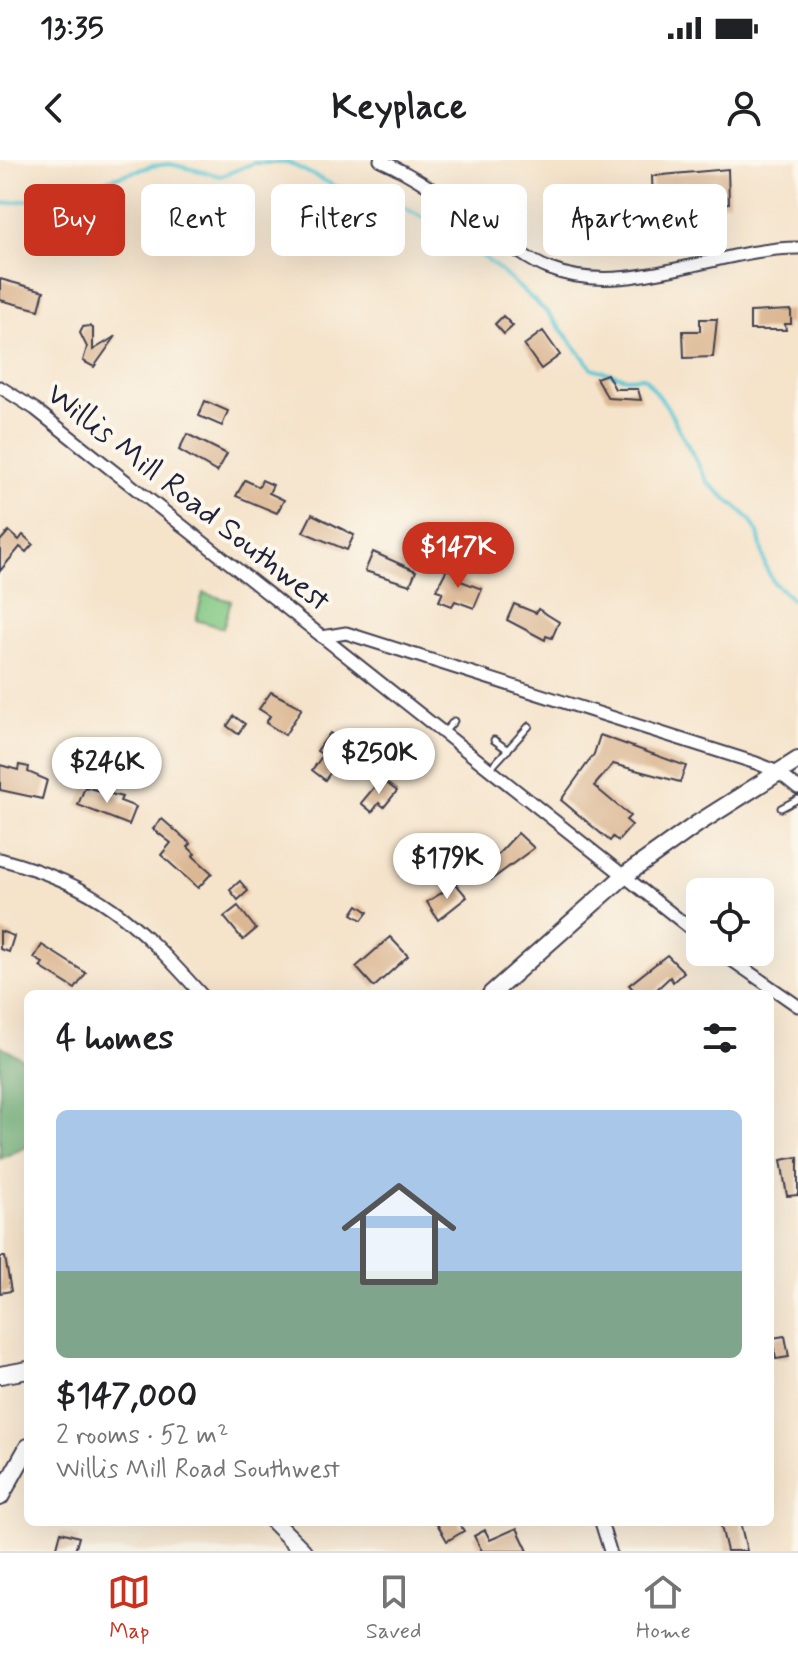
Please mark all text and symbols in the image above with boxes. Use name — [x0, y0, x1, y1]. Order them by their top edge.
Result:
text: 13:35 — [40, 9, 104, 48]
text: Keyplace — [331, 85, 467, 132]
icon: back — [32, 86, 76, 130]
icon: person — [722, 86, 766, 130]
chip: Buy — [24, 184, 125, 256]
chip: Rent — [141, 184, 255, 256]
chip: Filters — [271, 184, 405, 256]
chip: New — [421, 184, 527, 256]
chip: Apartment — [543, 184, 727, 256]
street label: Willis Mill Road Southwest — [37, 374, 339, 622]
pin: $147K — [402, 522, 514, 590]
text: $147K — [420, 531, 496, 565]
pin: $250K — [323, 728, 435, 796]
pin: $246K — [51, 737, 163, 805]
text: $250K — [341, 737, 417, 771]
text: $246K — [70, 746, 144, 780]
pin: $179K — [391, 833, 503, 901]
text: $179K — [411, 842, 483, 876]
map controls — [686, 878, 774, 966]
button: locate — [686, 878, 774, 966]
text: 4 homes — [56, 1016, 174, 1061]
icon: filters — [698, 1016, 742, 1060]
icon: home — [327, 1162, 471, 1306]
text: $147,000 — [56, 1374, 197, 1419]
text: 2 rooms · 52 m² — [56, 1419, 228, 1453]
text: Willis Mill Road Southwest — [56, 1453, 340, 1487]
tab: Map — [107, 1570, 151, 1646]
tab: Saved — [366, 1570, 421, 1646]
tab: Home — [636, 1570, 691, 1646]

